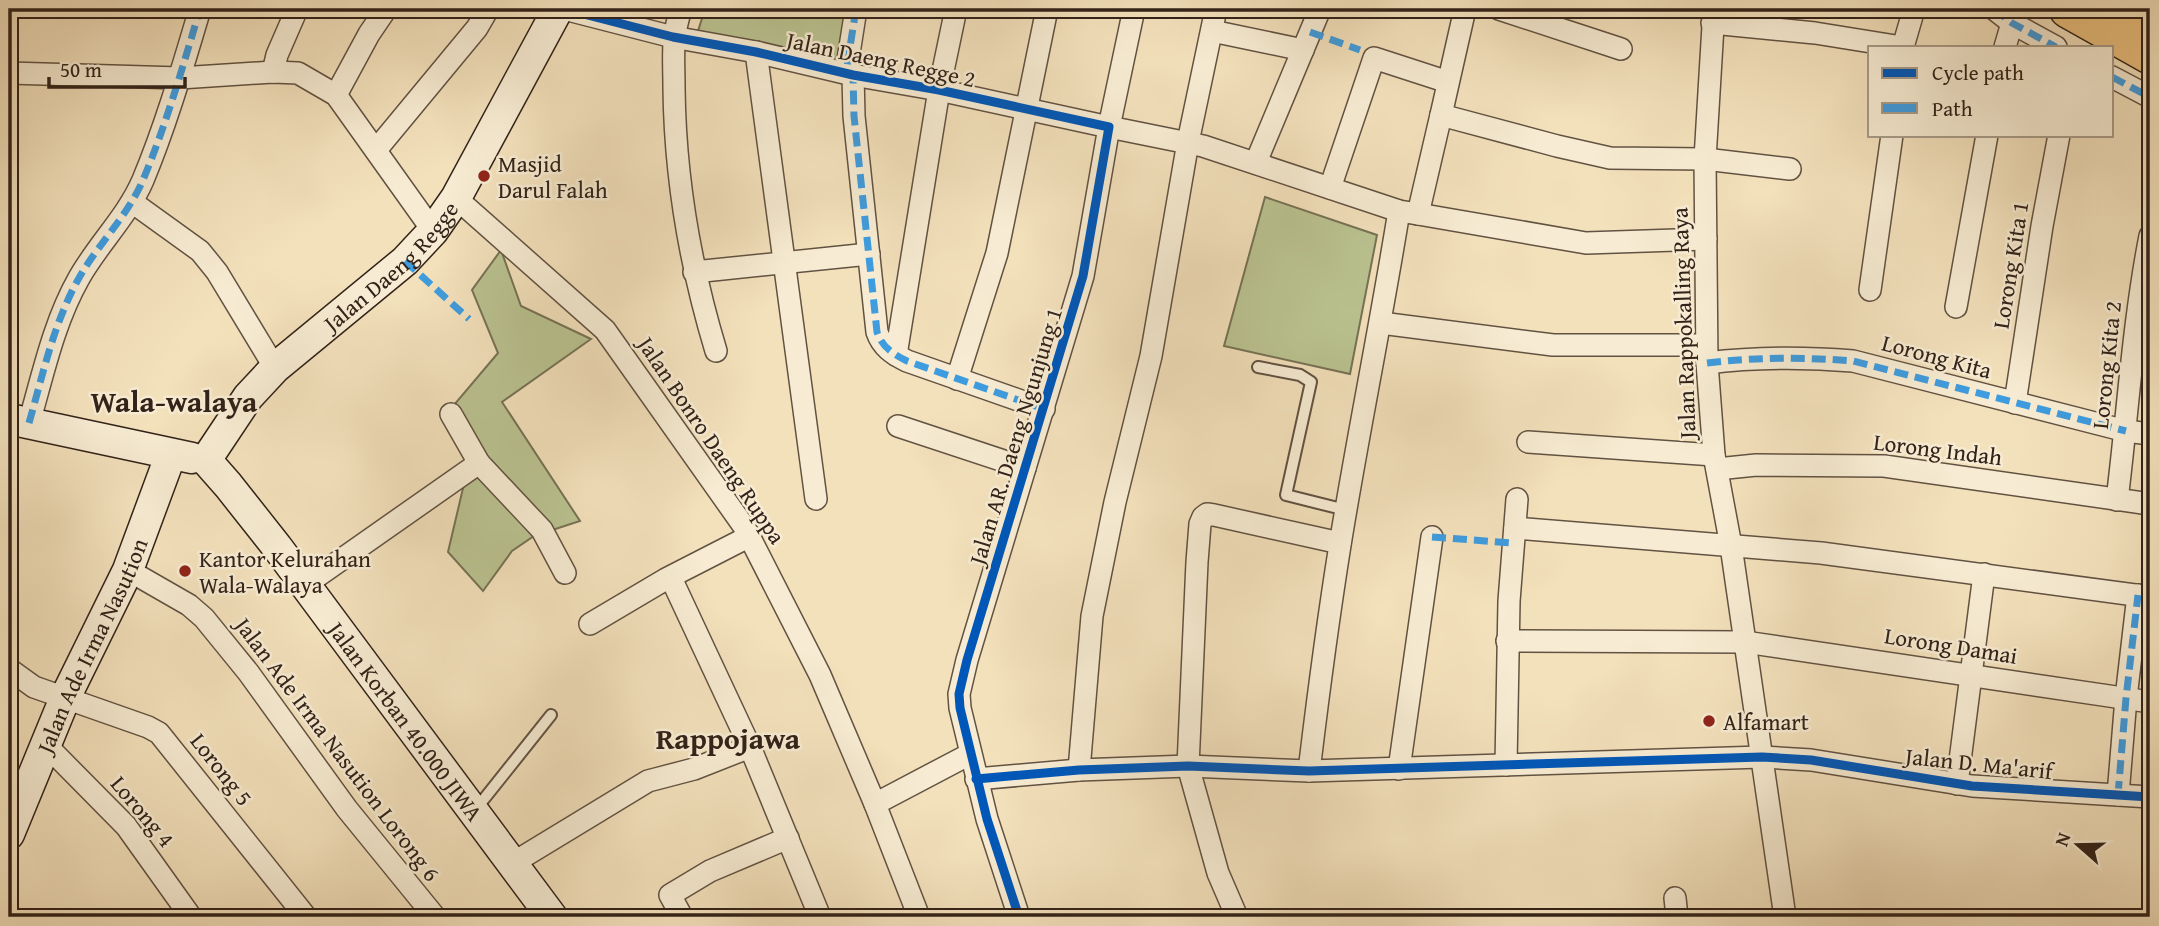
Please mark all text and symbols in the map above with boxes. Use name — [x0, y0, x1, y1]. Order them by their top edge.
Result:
street label: Jalan Daeng Regge 2 — [781, 22, 979, 95]
scale bar — [49, 46, 186, 90]
legend — [1868, 46, 2114, 136]
text: 50 m — [60, 54, 102, 85]
text: Cycle path — [1932, 57, 2024, 88]
text: Path — [1932, 93, 1973, 124]
place label: Masjid Darul Falah — [498, 147, 608, 206]
marker: Masjid Darul Falah — [476, 168, 492, 184]
street label: Jalan Daeng Regge — [314, 194, 466, 340]
street label: Lorong Kita 1 — [1984, 199, 2036, 331]
street label: Jalan Rappokalling Raya — [1662, 207, 1704, 442]
street label: Lorong Kita 2 — [2083, 299, 2129, 431]
street label: Jalan AR. Daeng Ngunjung 1 — [959, 303, 1070, 571]
street label: Lorong Kita — [1878, 326, 1996, 387]
street label: Jalan Bonro Daeng Ruppa — [629, 327, 794, 550]
district label: Wala-walaya — [91, 379, 258, 423]
street label: Lorong Indah — [1872, 425, 2004, 473]
street label: Jalan Ade Irma Nasution — [27, 533, 155, 761]
place label: Kantor Kelurahan Wala-Walaya — [199, 542, 371, 601]
marker: Kantor Kelurahan Wala-Walaya — [177, 563, 193, 579]
street label: Jalan Ade Irma Nasution Lorong 6 — [226, 608, 448, 888]
street label: Jalan Korban 40.000 JIWA — [319, 612, 491, 828]
street label: Lorong Damai — [1882, 618, 2020, 672]
place label: Alfamart — [1723, 705, 1809, 738]
marker: Alfamart — [1701, 713, 1717, 729]
district label: Rappojawa — [656, 716, 801, 760]
street label: Lorong 5 — [183, 726, 261, 812]
street label: Jalan D. Ma'arif — [1901, 739, 2057, 787]
street label: Lorong 4 — [103, 768, 183, 854]
north arrow — [2044, 810, 2114, 880]
text: N — [2047, 828, 2077, 850]

